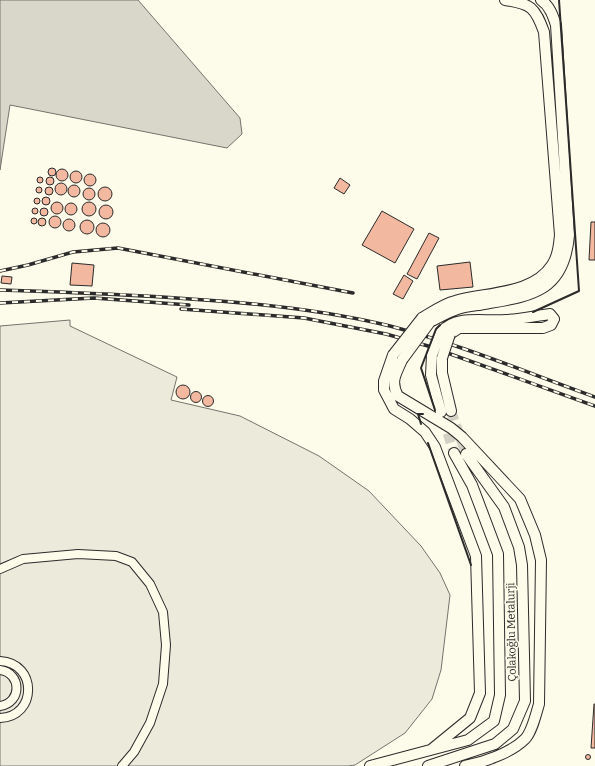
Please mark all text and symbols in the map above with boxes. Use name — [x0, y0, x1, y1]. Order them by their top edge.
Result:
street label: Çolakoğlu Metalurji — [504, 582, 519, 682]

